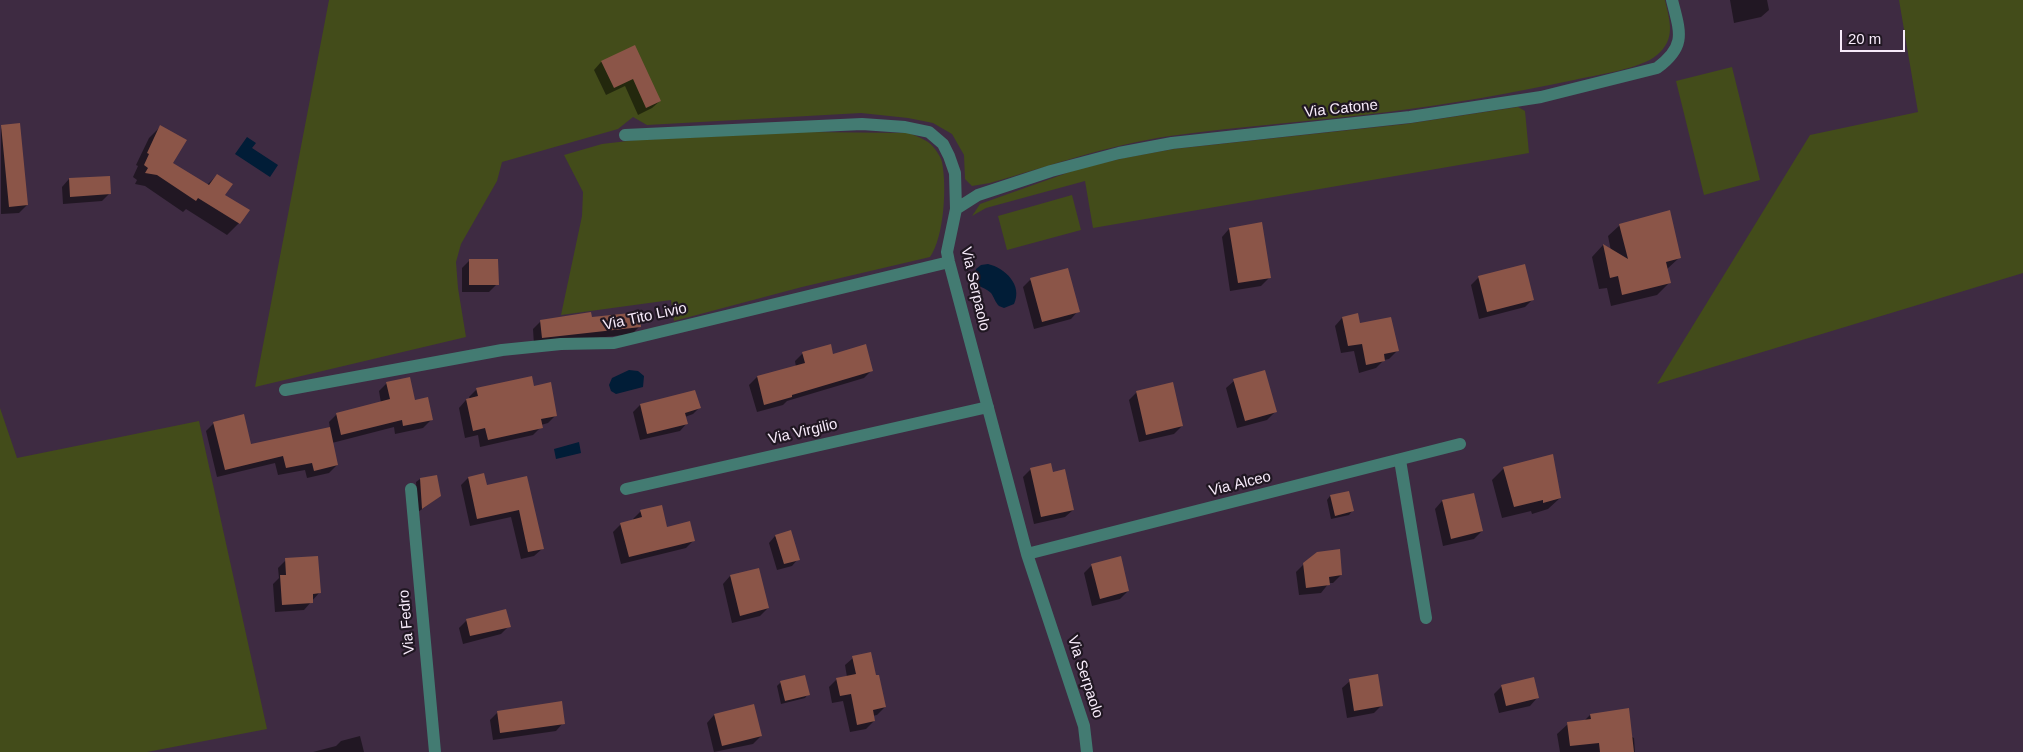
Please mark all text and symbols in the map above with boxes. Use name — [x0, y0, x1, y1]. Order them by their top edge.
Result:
scale bar — [1843, 20, 1908, 52]
text: 20 m — [1848, 30, 1881, 47]
street label: Via Catone — [1303, 96, 1379, 122]
street label: Via Serpaolo — [957, 245, 993, 333]
street label: Via Tito Livio — [602, 299, 688, 335]
street label: Via Virgilio — [767, 415, 839, 449]
street label: Via Alceo — [1207, 468, 1273, 500]
street label: Via Fedro — [395, 589, 419, 655]
street label: Via Serpaolo — [1063, 634, 1107, 720]

